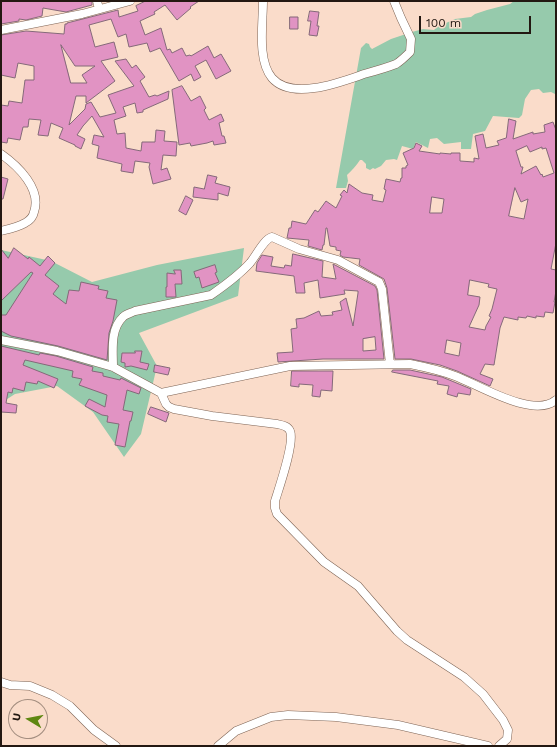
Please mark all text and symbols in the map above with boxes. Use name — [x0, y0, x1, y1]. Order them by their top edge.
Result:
scale bar — [421, 8, 533, 34]
text: 100 m — [426, 16, 461, 30]
north arrow — [8, 699, 48, 739]
text: U — [10, 712, 24, 722]

